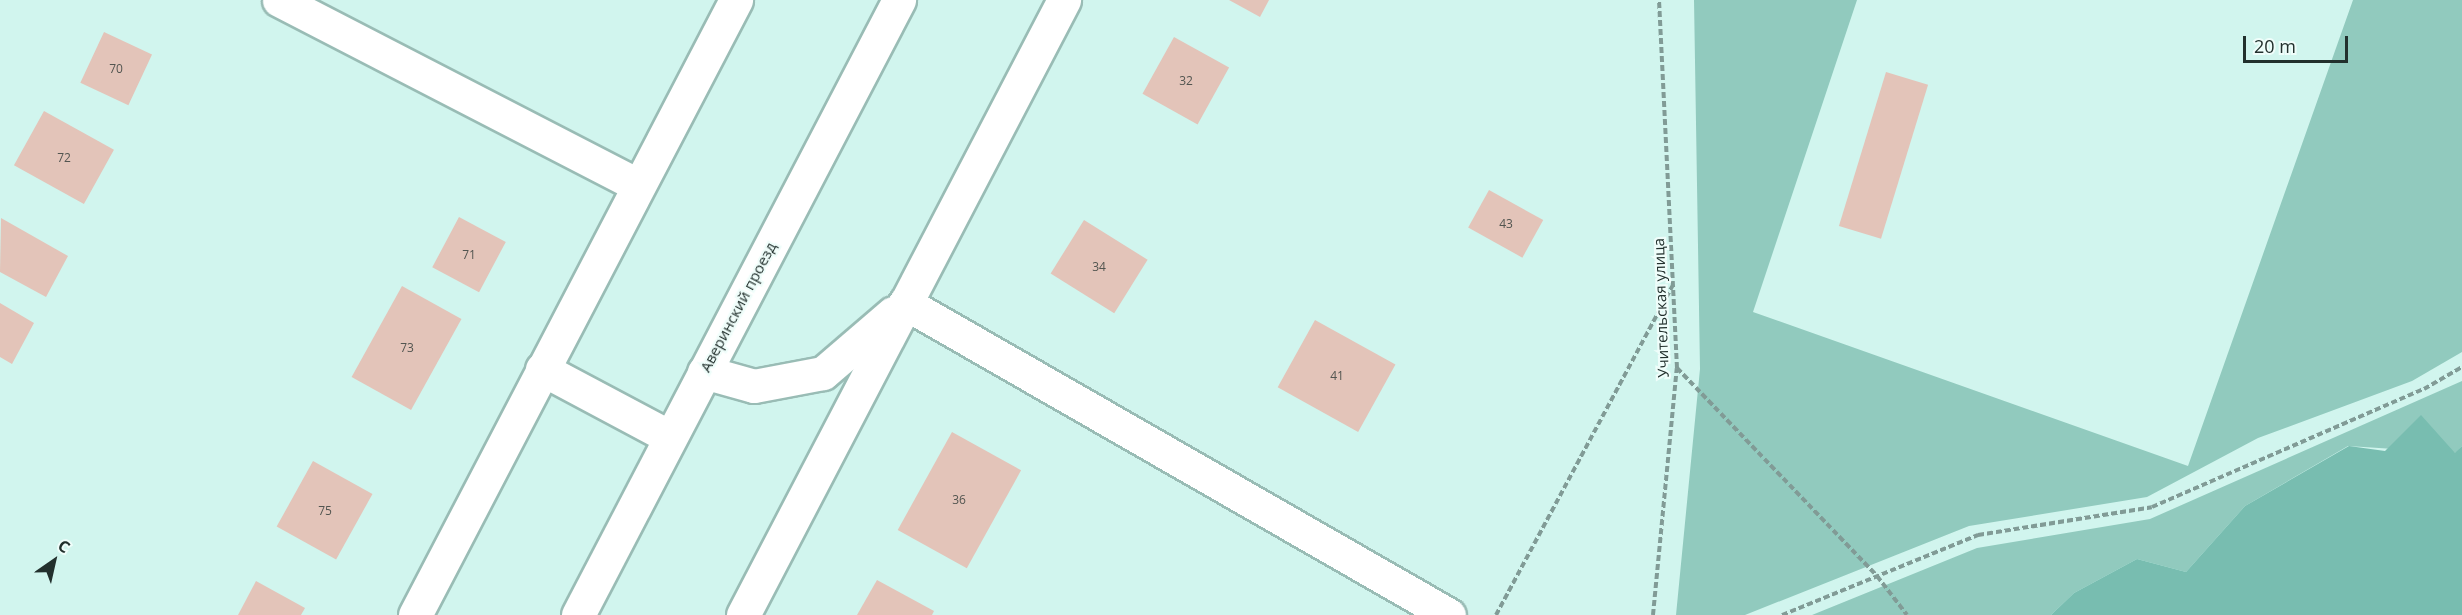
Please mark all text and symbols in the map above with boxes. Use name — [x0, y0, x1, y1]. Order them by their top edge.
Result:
scale bar — [2246, 24, 2351, 62]
text: 20 m — [2254, 34, 2296, 58]
house number: 70 — [109, 62, 123, 76]
house number: 32 — [1179, 74, 1193, 88]
house number: 72 — [57, 151, 71, 165]
house number: 43 — [1499, 217, 1513, 231]
street label: Учительская улица — [1650, 238, 1672, 378]
street label: Аверинский проезд — [696, 239, 780, 375]
house number: 71 — [462, 248, 476, 262]
house number: 34 — [1092, 260, 1106, 274]
house number: 73 — [400, 341, 414, 355]
house number: 41 — [1330, 369, 1344, 383]
house number: 36 — [952, 493, 966, 507]
house number: 75 — [318, 504, 332, 518]
north arrow — [24, 531, 84, 591]
text: С — [54, 534, 74, 558]

